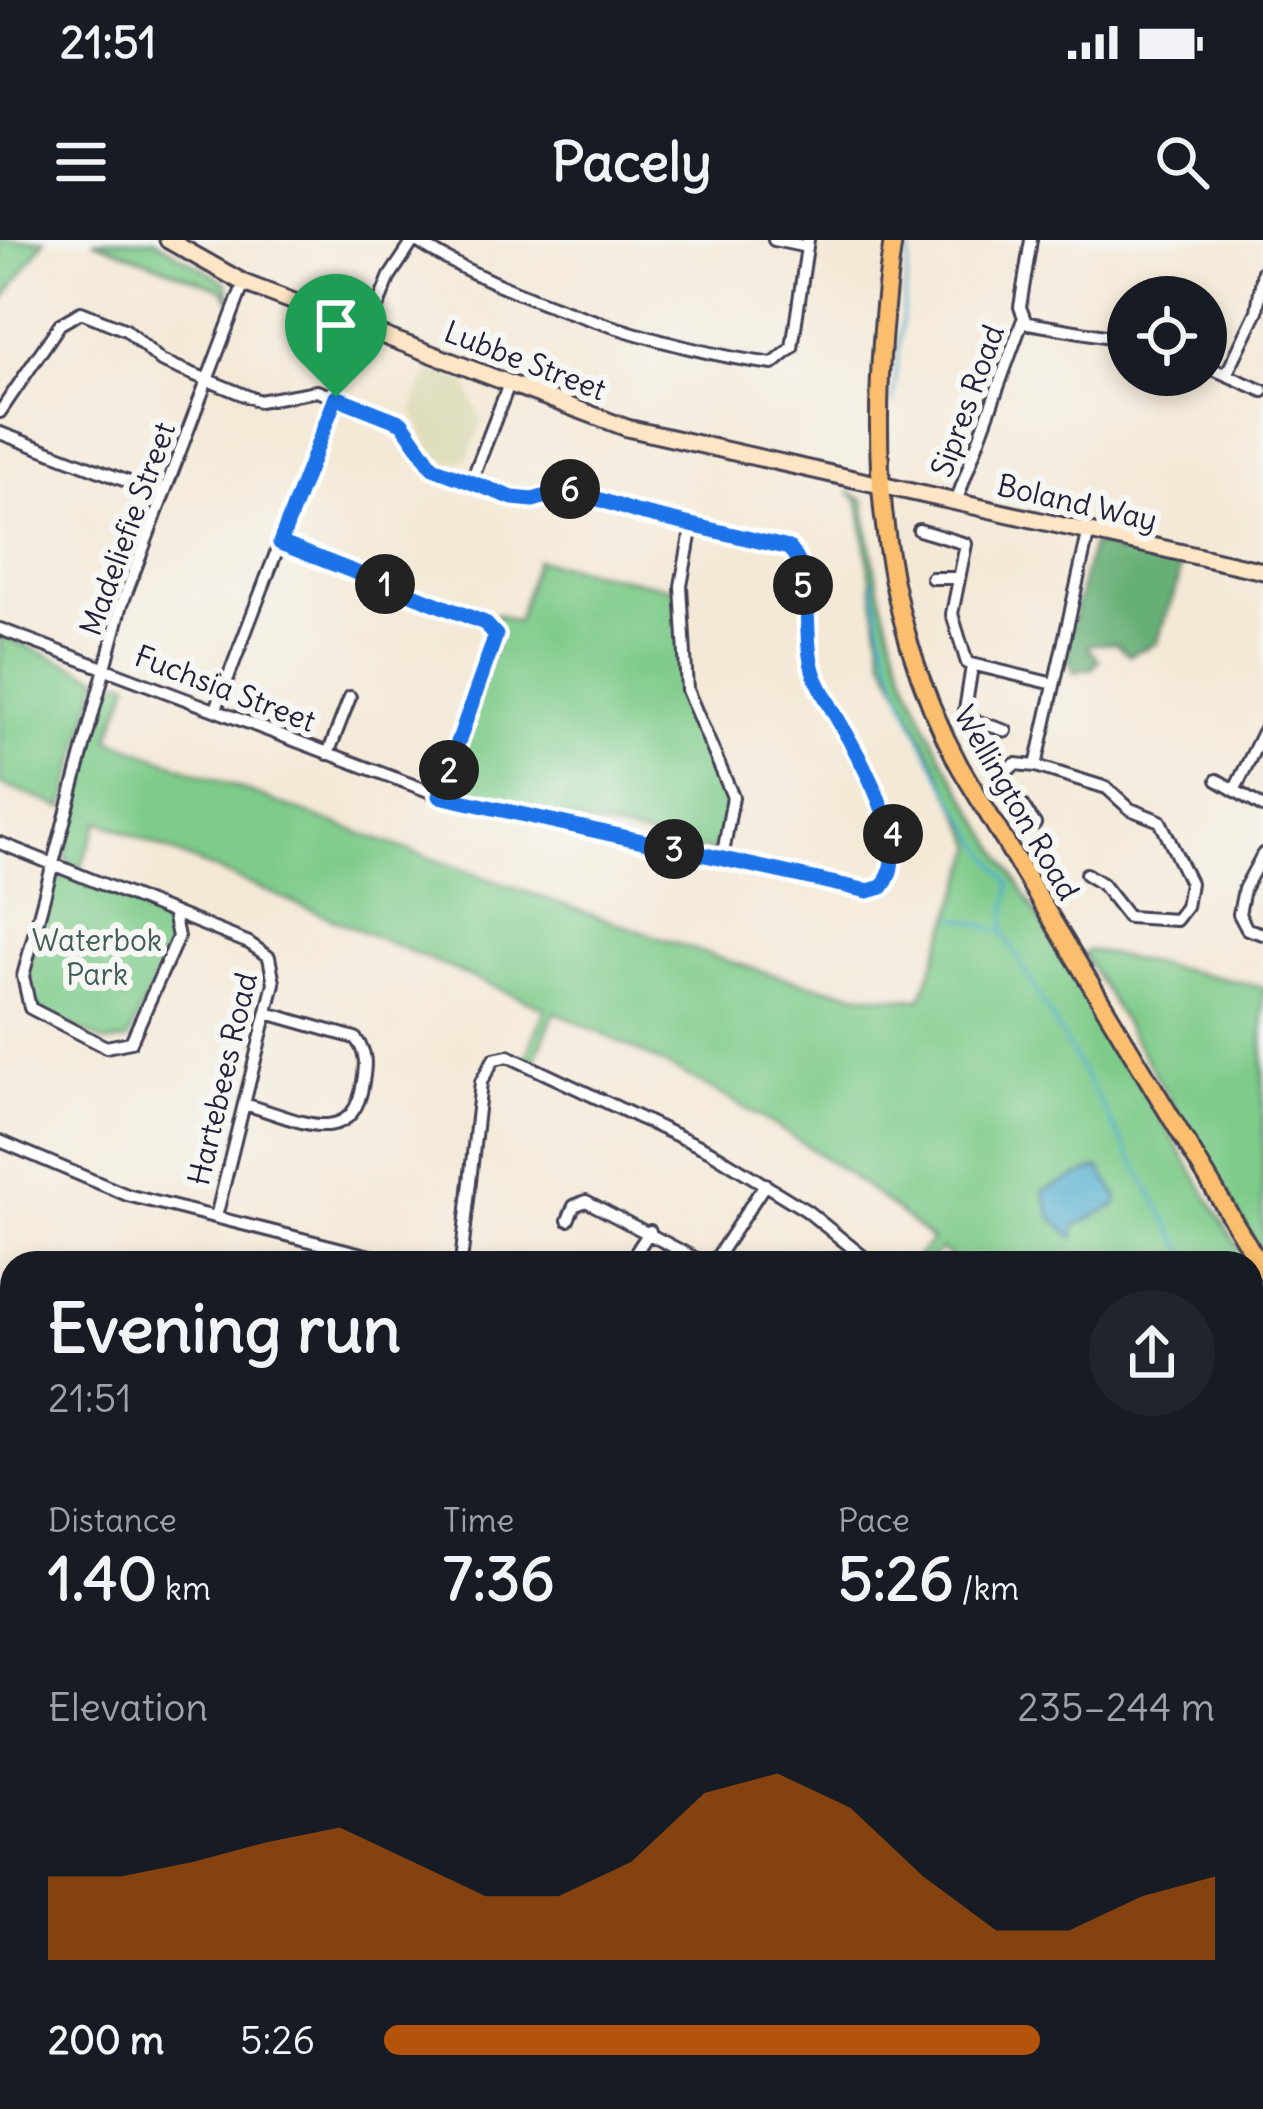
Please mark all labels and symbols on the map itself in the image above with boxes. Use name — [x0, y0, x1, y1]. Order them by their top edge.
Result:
pin — [285, 274, 387, 397]
street label: Lubbe Street — [439, 312, 612, 408]
street label: Sipres Road — [922, 319, 1012, 482]
street label: Madeliefie Street — [71, 417, 183, 641]
pin: 6 — [540, 459, 600, 519]
street label: Boland Way — [994, 465, 1161, 539]
pin: 1 — [355, 554, 415, 614]
pin: 5 — [773, 555, 833, 615]
street label: Fuchsia Street — [130, 636, 321, 740]
street label: Wellington Road — [946, 698, 1088, 907]
pin: 2 — [419, 740, 479, 800]
pin: 4 — [863, 804, 923, 864]
pin: 3 — [644, 819, 704, 879]
park label: Waterbok Park — [32, 921, 162, 993]
street label: Hartebees Road — [179, 969, 265, 1189]

